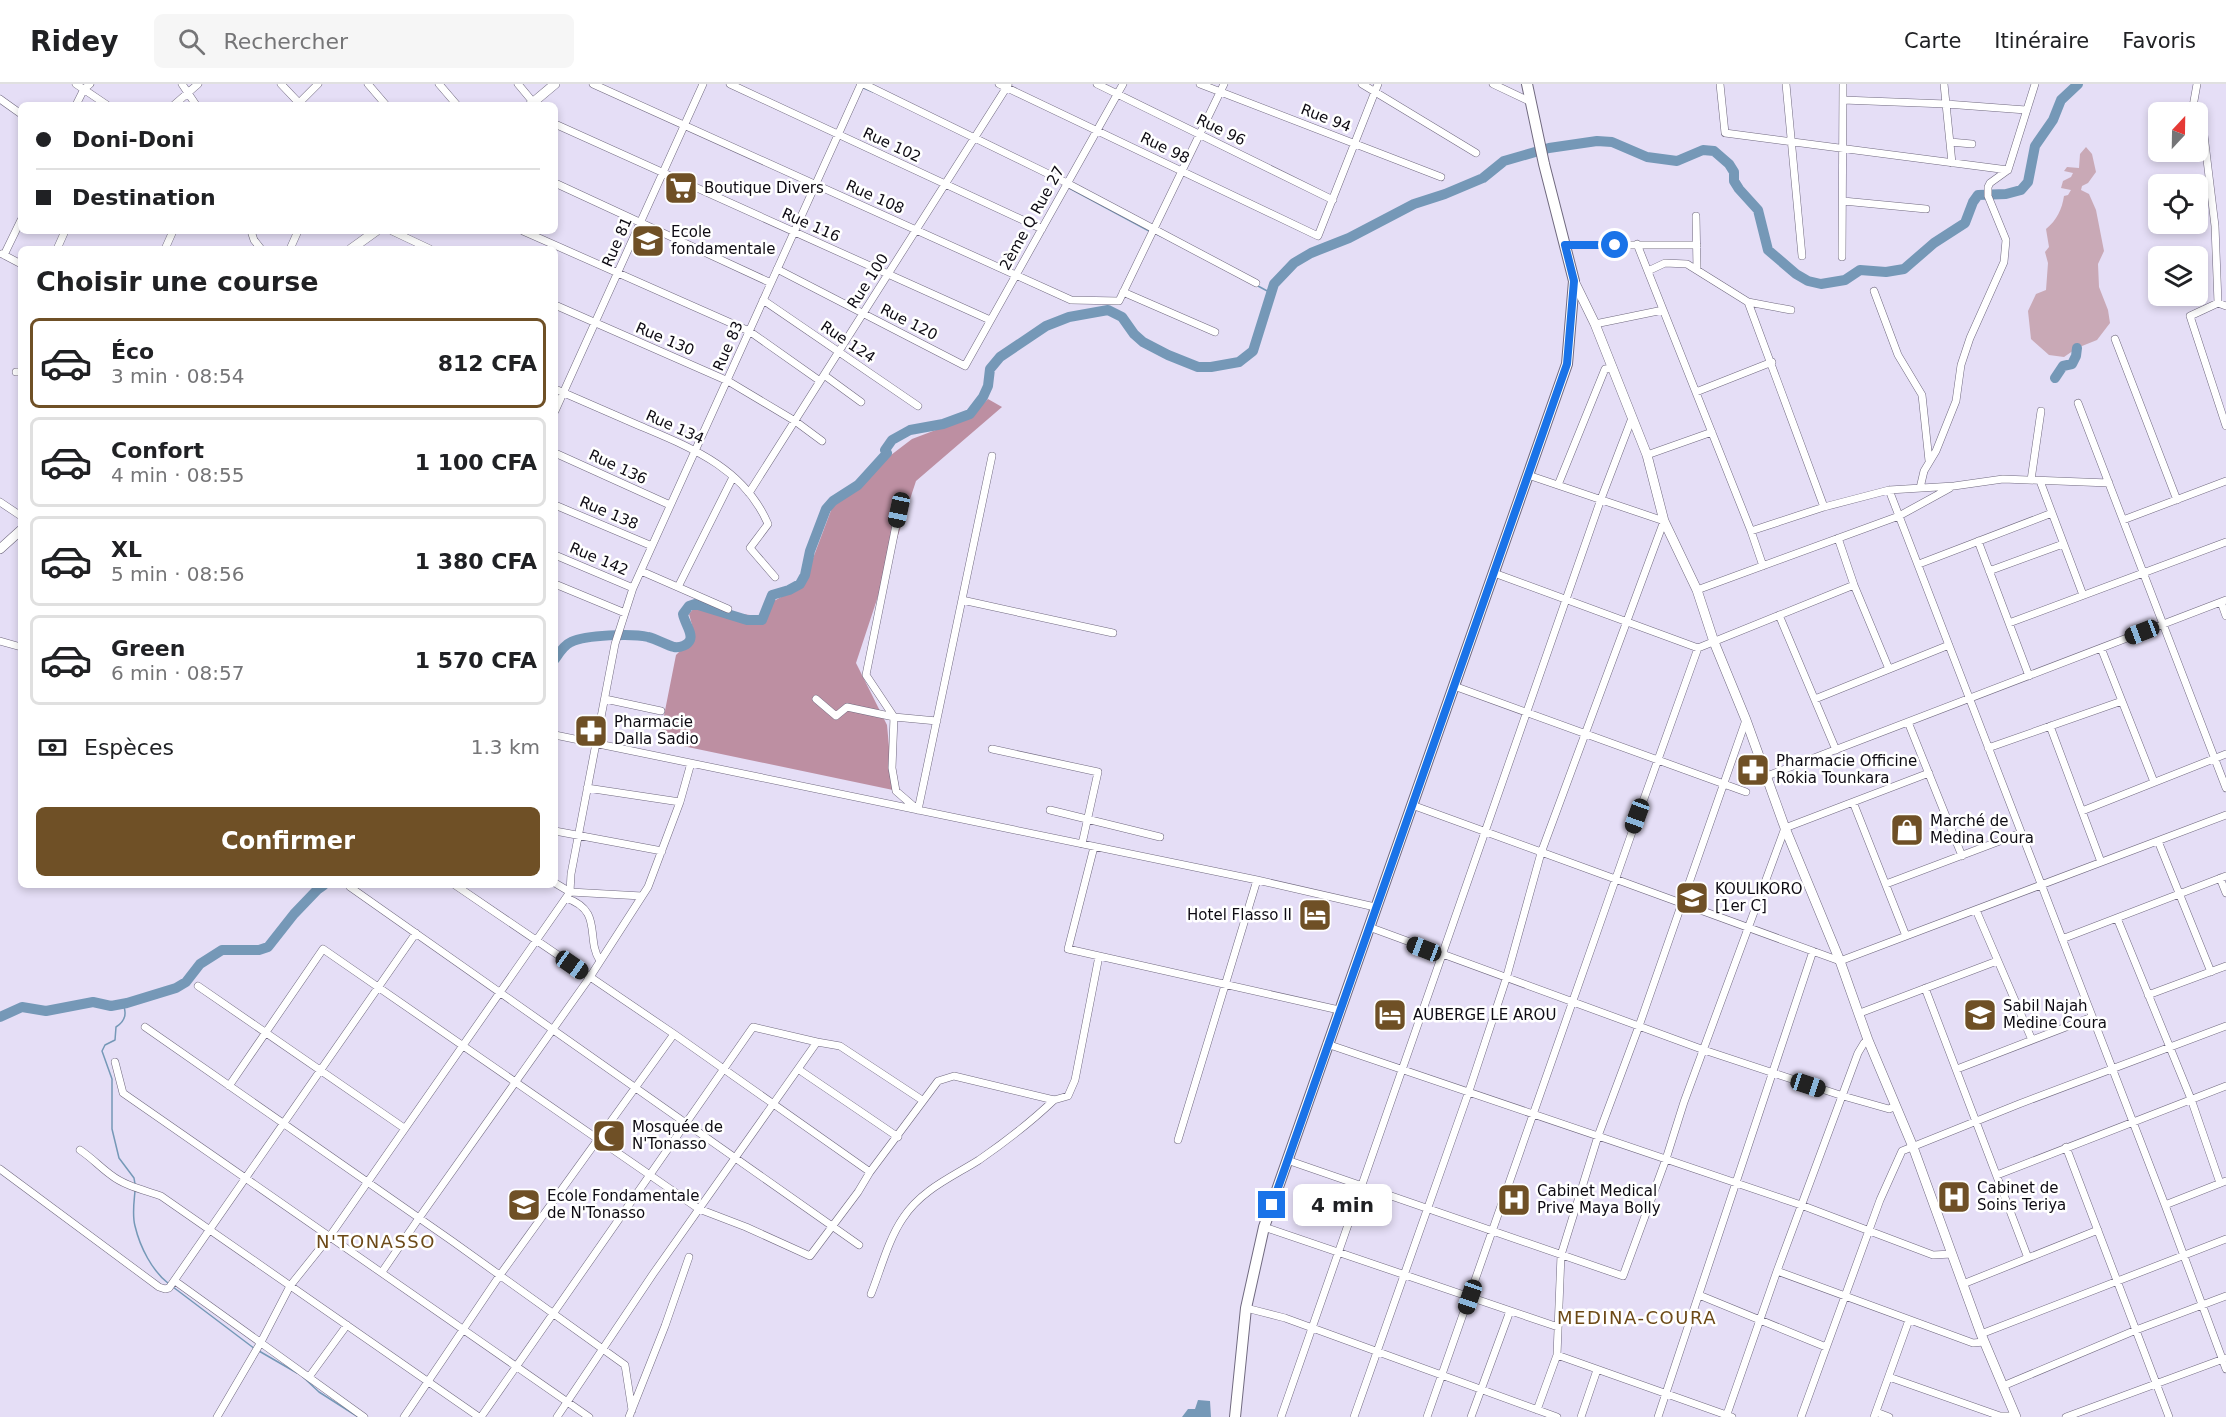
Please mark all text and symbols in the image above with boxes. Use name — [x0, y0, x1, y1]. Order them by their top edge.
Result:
search box — [154, 14, 574, 68]
text: Ridey — [30, 25, 118, 58]
icon: search — [175, 25, 208, 58]
text: Rechercher — [223, 29, 348, 54]
text: Carte — [1904, 29, 1961, 53]
text: Itinéraire — [1994, 29, 2089, 53]
text: Favoris — [2122, 29, 2196, 53]
street label: Rue 94 — [1298, 100, 1354, 136]
north arrow — [2148, 102, 2208, 162]
map controls — [2148, 102, 2208, 306]
street label: Rue 96 — [1194, 110, 1248, 150]
street label: Rue 102 — [860, 124, 924, 166]
text: Doni-Doni — [72, 127, 194, 152]
street label: Rue 98 — [1138, 128, 1192, 168]
street label: 2ème Q Rue 27 — [996, 163, 1068, 273]
supermarket icon: Boutique Divers — [663, 170, 699, 206]
button: locate — [2148, 174, 2208, 234]
street label: Rue 108 — [843, 176, 907, 218]
place label: Boutique Divers — [704, 179, 824, 197]
text: Destination — [72, 185, 216, 210]
street label: Rue 116 — [779, 204, 843, 246]
street label: Rue 81 — [598, 214, 636, 270]
school or university icon: Ecole fondamentale — [630, 223, 666, 259]
place label: Ecole fondamentale — [671, 223, 776, 258]
route start — [1601, 231, 1628, 258]
button: layers — [2148, 246, 2208, 306]
street label: Rue 100 — [844, 250, 892, 312]
text: Choisir une course — [36, 266, 319, 297]
street label: Rue 120 — [877, 300, 941, 344]
street label: Rue 124 — [817, 317, 879, 367]
street label: Rue 83 — [709, 318, 747, 374]
street label: Rue 130 — [633, 319, 697, 359]
icon: car — [39, 336, 93, 390]
text: Éco — [111, 339, 154, 364]
text: 812 CFA — [438, 351, 537, 376]
text: 3 min · 08:54 — [111, 364, 245, 388]
street label: Rue 134 — [643, 406, 707, 448]
icon: car — [39, 435, 93, 489]
text: Confort — [111, 438, 204, 463]
street label: Rue 136 — [586, 446, 650, 488]
text: 1 100 CFA — [415, 450, 537, 475]
text: 4 min · 08:55 — [111, 463, 245, 487]
car — [886, 491, 912, 529]
street label: Rue 138 — [577, 493, 641, 533]
icon: car — [39, 534, 93, 588]
text: XL — [111, 537, 142, 562]
street label: Rue 142 — [567, 539, 631, 579]
text: 1 380 CFA — [415, 549, 537, 574]
text: 5 min · 08:56 — [111, 562, 245, 586]
car — [2122, 617, 2162, 647]
icon: car — [39, 633, 93, 687]
text: Green — [111, 636, 185, 661]
text: 1 570 CFA — [415, 648, 537, 673]
text: 6 min · 08:57 — [111, 661, 245, 685]
pharmacy icon: Pharmacie Dalla Sadio — [573, 713, 609, 749]
place label: Pharmacie Dalla Sadio — [614, 713, 699, 748]
icon: cash — [36, 731, 69, 764]
text: Espèces — [84, 735, 174, 760]
text: 1.3 km — [471, 735, 540, 759]
pharmacy icon: Pharmacie Officine Rokia Tounkara — [1735, 752, 1771, 788]
place label: Pharmacie Officine Rokia Tounkara — [1776, 752, 1917, 787]
car — [1622, 796, 1652, 836]
button: Confirmer — [36, 807, 540, 876]
shop icon: Marché de Medina Coura — [1889, 812, 1925, 848]
place label: Marché de Medina Coura — [1930, 812, 2034, 847]
school or university icon: KOULIKORO [1er C] — [1674, 880, 1710, 916]
place label: KOULIKORO [1er C] — [1715, 880, 1803, 915]
hotel icon: Hotel Flasso II — [1297, 897, 1333, 933]
place label: Hotel Flasso II — [1187, 906, 1292, 924]
car — [1404, 934, 1444, 964]
car — [552, 947, 592, 983]
hotel icon: AUBERGE LE AROU — [1372, 997, 1408, 1033]
school or university icon: Sabil Najah Medine Coura — [1962, 997, 1998, 1033]
place label: Sabil Najah Medine Coura — [2003, 997, 2107, 1032]
place label: AUBERGE LE AROU — [1413, 1006, 1556, 1024]
car — [1788, 1071, 1828, 1099]
mosque icon: Mosquée de N'Tonasso — [591, 1118, 627, 1154]
place label: Mosquée de N'Tonasso — [632, 1118, 723, 1153]
hospital icon: Cabinet de Soins Teriya — [1936, 1179, 1972, 1215]
place label: Cabinet de Soins Teriya — [1977, 1179, 2066, 1214]
hospital icon: Cabinet Medical Prive Maya Bolly — [1496, 1182, 1532, 1218]
place label: Cabinet Medical Prive Maya Bolly — [1537, 1182, 1661, 1217]
callout: 4 min — [1293, 1184, 1392, 1226]
school or university icon: Ecole Fondamentale de N'Tonasso — [506, 1187, 542, 1223]
place label: Ecole Fondamentale de N'Tonasso — [547, 1187, 699, 1222]
route end — [1258, 1191, 1285, 1218]
text: 4 min — [1311, 1193, 1374, 1217]
district label: N'TONASSO — [316, 1231, 436, 1252]
car — [1456, 1277, 1484, 1317]
district label: MEDINA-COURA — [1557, 1307, 1717, 1328]

